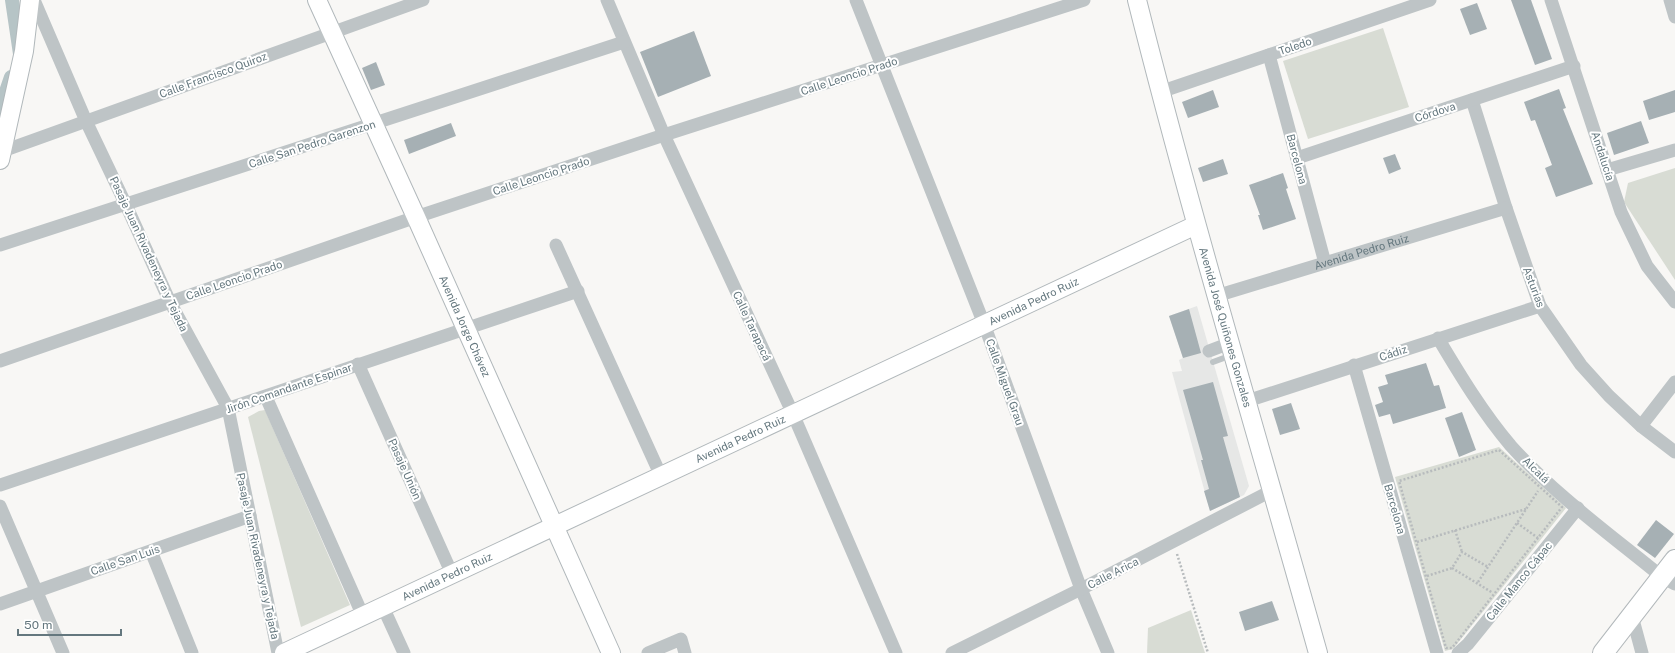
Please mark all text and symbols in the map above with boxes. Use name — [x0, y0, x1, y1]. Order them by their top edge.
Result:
street label: Toledo — [1277, 35, 1313, 57]
street label: Calle Francisco Quiroz — [158, 50, 268, 100]
street label: Calle Leoncio Prado — [799, 55, 899, 97]
street label: Córdova — [1413, 100, 1457, 124]
street label: Calle San Pedro Garenzon — [247, 118, 377, 170]
street label: Andalucía — [1589, 130, 1617, 182]
street label: Barcelona — [1285, 133, 1309, 185]
street label: Calle Leoncio Prado — [491, 155, 591, 197]
street label: Pasaje Juan Rivadeneyra y Tejada — [108, 175, 190, 333]
street label: Avenida Pedro Ruiz — [1313, 232, 1410, 272]
street label: Avenida José Quiñones Gonzales — [1197, 246, 1254, 409]
street label: Calle Leoncio Prado — [184, 258, 284, 302]
street label: Asturias — [1521, 265, 1547, 309]
street label: Avenida Jorge Chávez — [437, 273, 493, 379]
street label: Avenida Pedro Ruiz — [987, 275, 1080, 327]
street label: Calle Tarapacá — [731, 289, 773, 363]
street label: Calle Miguel Grau — [984, 337, 1026, 427]
street label: Cádiz — [1378, 343, 1408, 363]
street label: Jirón Comandante Espinar — [225, 361, 353, 415]
street label: Avenida Pedro Ruiz — [693, 413, 787, 465]
street label: Pasaje Unión — [386, 437, 424, 501]
street label: Alcalá — [1520, 454, 1552, 486]
street label: Pasaje Juan Rivadeneyra y Tejada — [234, 472, 282, 640]
street label: Barcelona — [1382, 483, 1408, 535]
street label: Calle Manco Cápac — [1484, 539, 1554, 623]
street label: Calle San Luis — [89, 542, 161, 577]
street label: Avenida Pedro Ruiz — [400, 550, 494, 603]
street label: Calle Arica — [1086, 555, 1140, 591]
scale bar — [18, 611, 121, 637]
text: 50 m — [24, 618, 52, 632]

